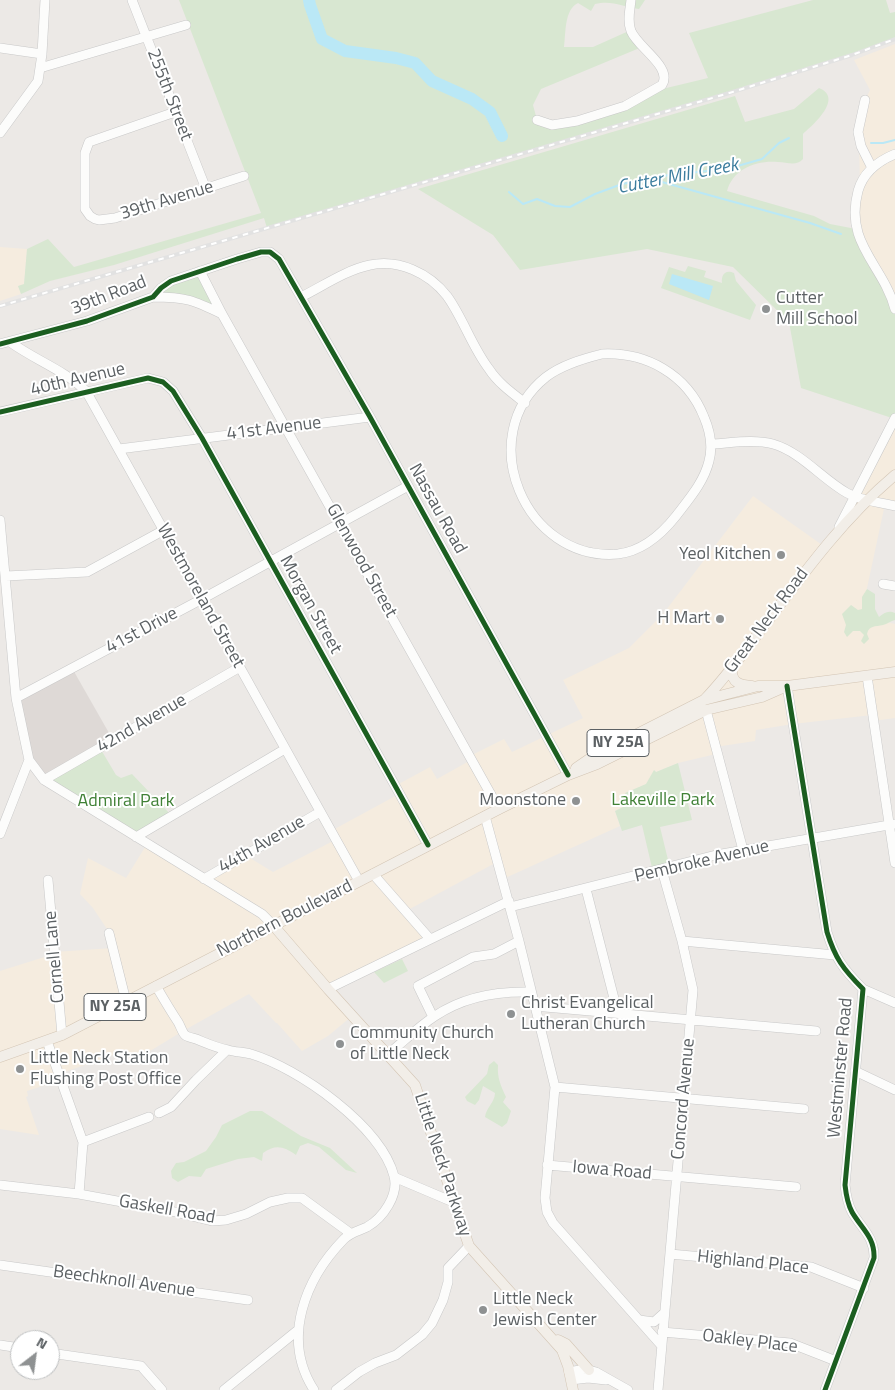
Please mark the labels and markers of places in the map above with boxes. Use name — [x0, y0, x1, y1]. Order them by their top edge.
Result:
place label: Cutter Mill School — [776, 288, 858, 330]
marker: Cutter Mill School — [760, 303, 772, 315]
place label: Yeol Kitchen — [679, 544, 771, 566]
marker: Yeol Kitchen — [775, 549, 787, 561]
place label: H Mart — [657, 608, 710, 630]
marker: H Mart — [714, 613, 726, 625]
place label: Moonstone — [479, 790, 566, 812]
marker: Moonstone — [570, 795, 582, 807]
place label: Christ Evangelical Lutheran Church — [521, 993, 654, 1036]
marker: Christ Evangelical Lutheran Church — [505, 1008, 517, 1020]
place label: Community Church of Little Neck — [350, 1023, 494, 1066]
marker: Community Church of Little Neck — [334, 1038, 346, 1050]
place label: Little Neck Station Flushing Post Office — [30, 1048, 181, 1090]
marker: Little Neck Station Flushing Post Office — [14, 1063, 26, 1075]
place label: Little Neck Jewish Center — [493, 1289, 597, 1332]
marker: Little Neck Jewish Center — [477, 1304, 489, 1316]

